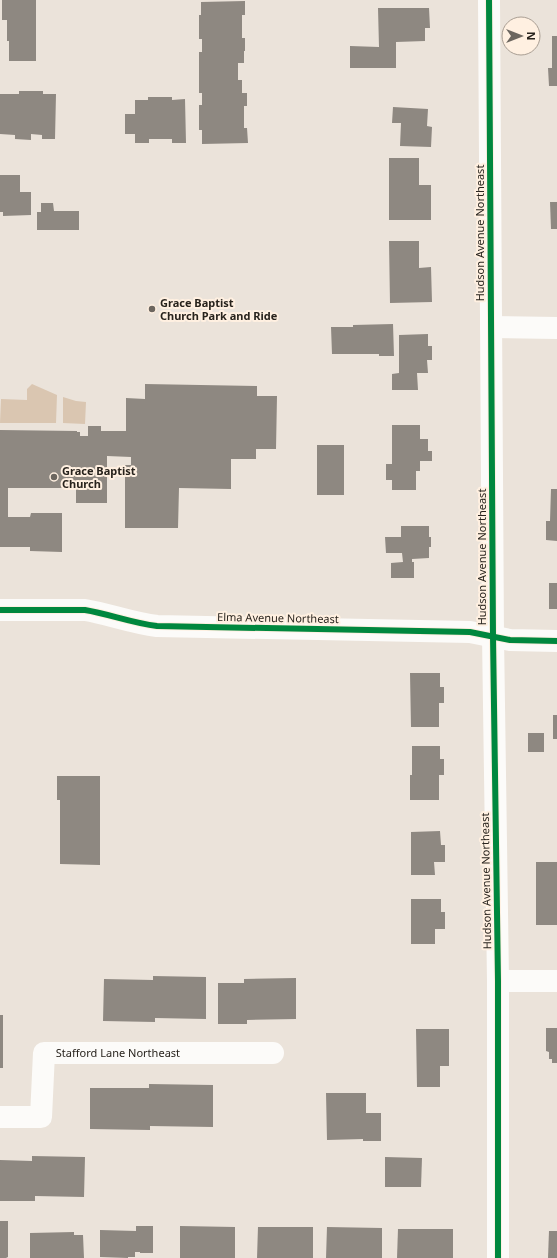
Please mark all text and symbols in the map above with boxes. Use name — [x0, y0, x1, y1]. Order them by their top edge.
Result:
north arrow — [501, 16, 541, 56]
text: N — [524, 32, 539, 40]
street label: Hudson Avenue Northeast — [472, 165, 487, 301]
place label: Grace Baptist Church Park and Ride — [160, 295, 278, 323]
marker: Grace Baptist Church Park and Ride — [147, 304, 157, 314]
place label: Grace Baptist Church — [62, 463, 136, 491]
marker: Grace Baptist Church — [49, 472, 59, 482]
street label: Hudson Avenue Northeast — [474, 489, 489, 625]
street label: Elma Avenue Northeast — [217, 609, 339, 626]
street label: Hudson Avenue Northeast — [477, 813, 494, 949]
street label: Stafford Lane Northeast — [56, 1045, 180, 1060]

